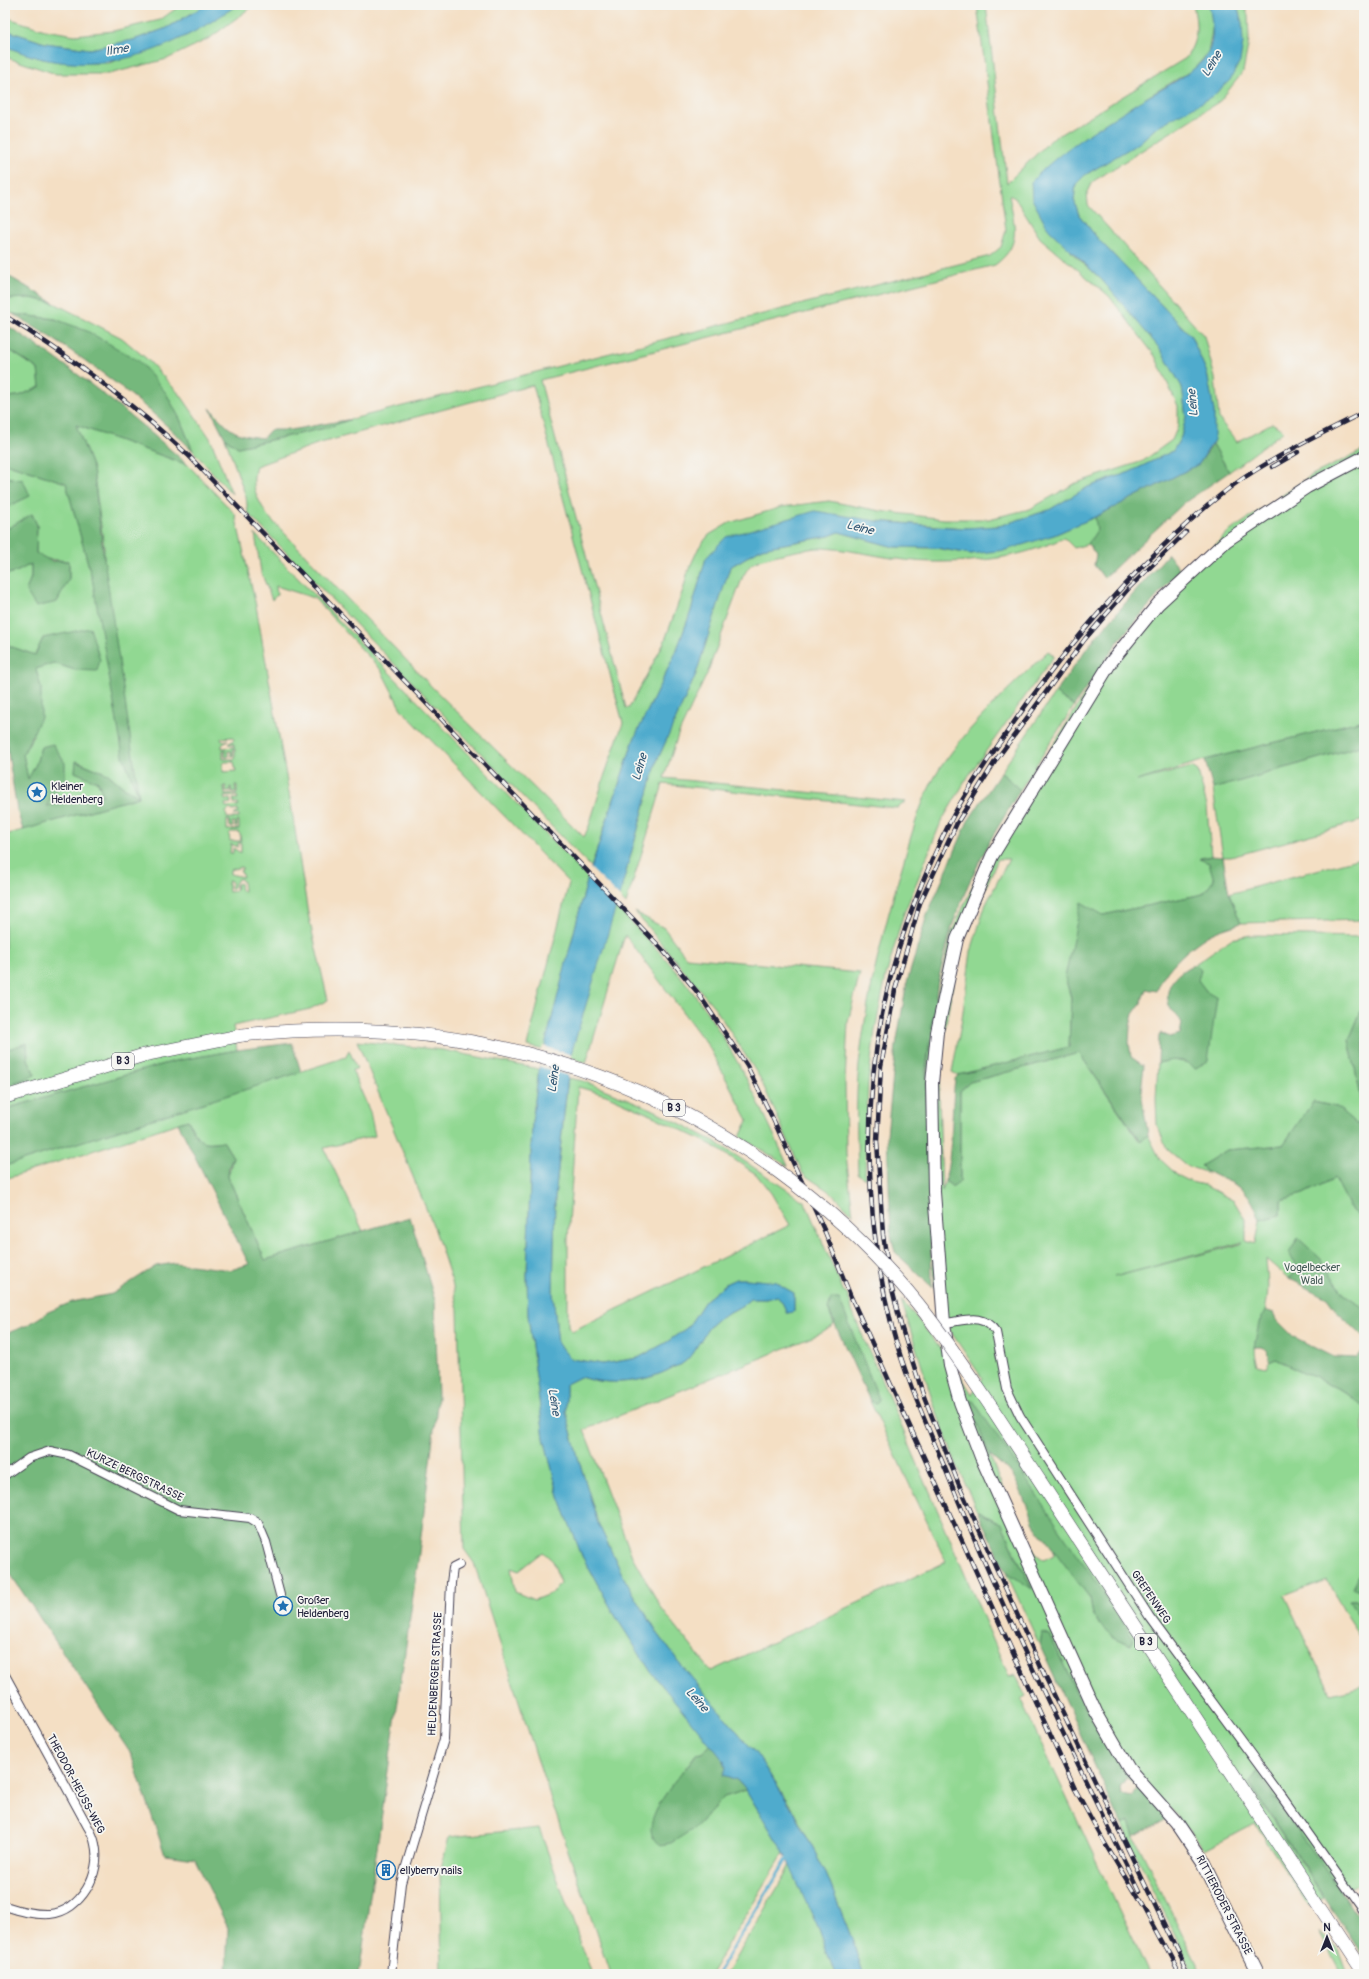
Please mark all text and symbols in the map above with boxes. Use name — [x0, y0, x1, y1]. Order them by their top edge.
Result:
water label: Ilme — [105, 41, 131, 59]
water label: Leine — [1198, 47, 1226, 80]
water label: Leine — [1184, 388, 1202, 417]
water label: Leine — [845, 517, 876, 539]
water label: Leine — [629, 751, 651, 782]
place label: Kleiner Heldenberg — [51, 780, 103, 806]
place icon: Kleiner Heldenberg — [26, 781, 48, 803]
road number: B 3 — [112, 1053, 134, 1069]
water label: Leine — [545, 1063, 563, 1094]
road number: B 3 — [663, 1100, 685, 1116]
park label: Vogelbecker Wald — [1284, 1261, 1340, 1287]
water label: Leine — [544, 1387, 564, 1418]
street label: KURZE BERGSTRASSE — [84, 1446, 186, 1504]
street label: GREPENWEG — [1128, 1568, 1174, 1626]
place label: Großer Heldenberg — [297, 1594, 349, 1620]
place icon: Großer Heldenberg — [272, 1595, 294, 1617]
street label: HELDENBERGER STRASSE — [425, 1612, 445, 1736]
road number: B 3 — [1135, 1634, 1157, 1650]
water label: Leine — [682, 1685, 712, 1716]
street label: THEODOR-HEUSS-WEG — [44, 1732, 108, 1836]
street label: RITTIERODER STRASSE — [1193, 1853, 1255, 1957]
building icon: ellyberry nails — [375, 1859, 397, 1881]
place label: ellyberry nails — [400, 1864, 462, 1877]
north arrow — [1307, 1917, 1347, 1957]
text: N — [1323, 1921, 1331, 1934]

